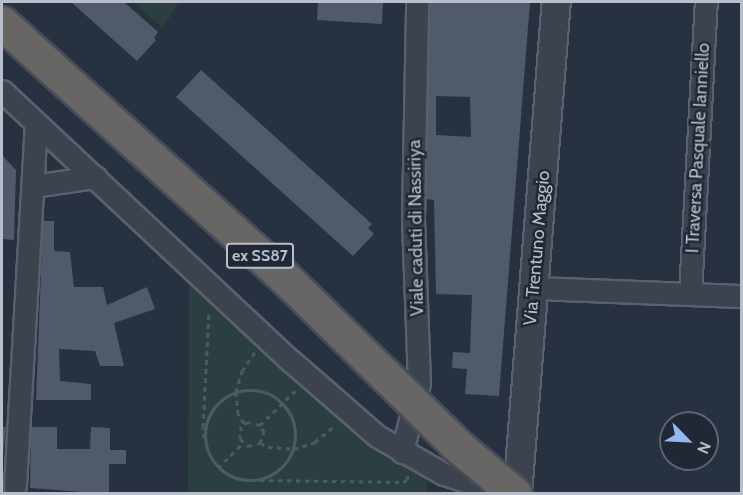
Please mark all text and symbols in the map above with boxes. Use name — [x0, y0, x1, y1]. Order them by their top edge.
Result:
street label: I Traversa Pasquale Ianniello — [682, 42, 714, 254]
street label: Viale caduti di Nassiriya — [404, 139, 428, 317]
street label: Via Trentuno Maggio — [519, 170, 555, 326]
road number: ex SS87 — [226, 243, 294, 269]
north arrow — [659, 411, 719, 471]
text: N — [693, 439, 715, 457]

